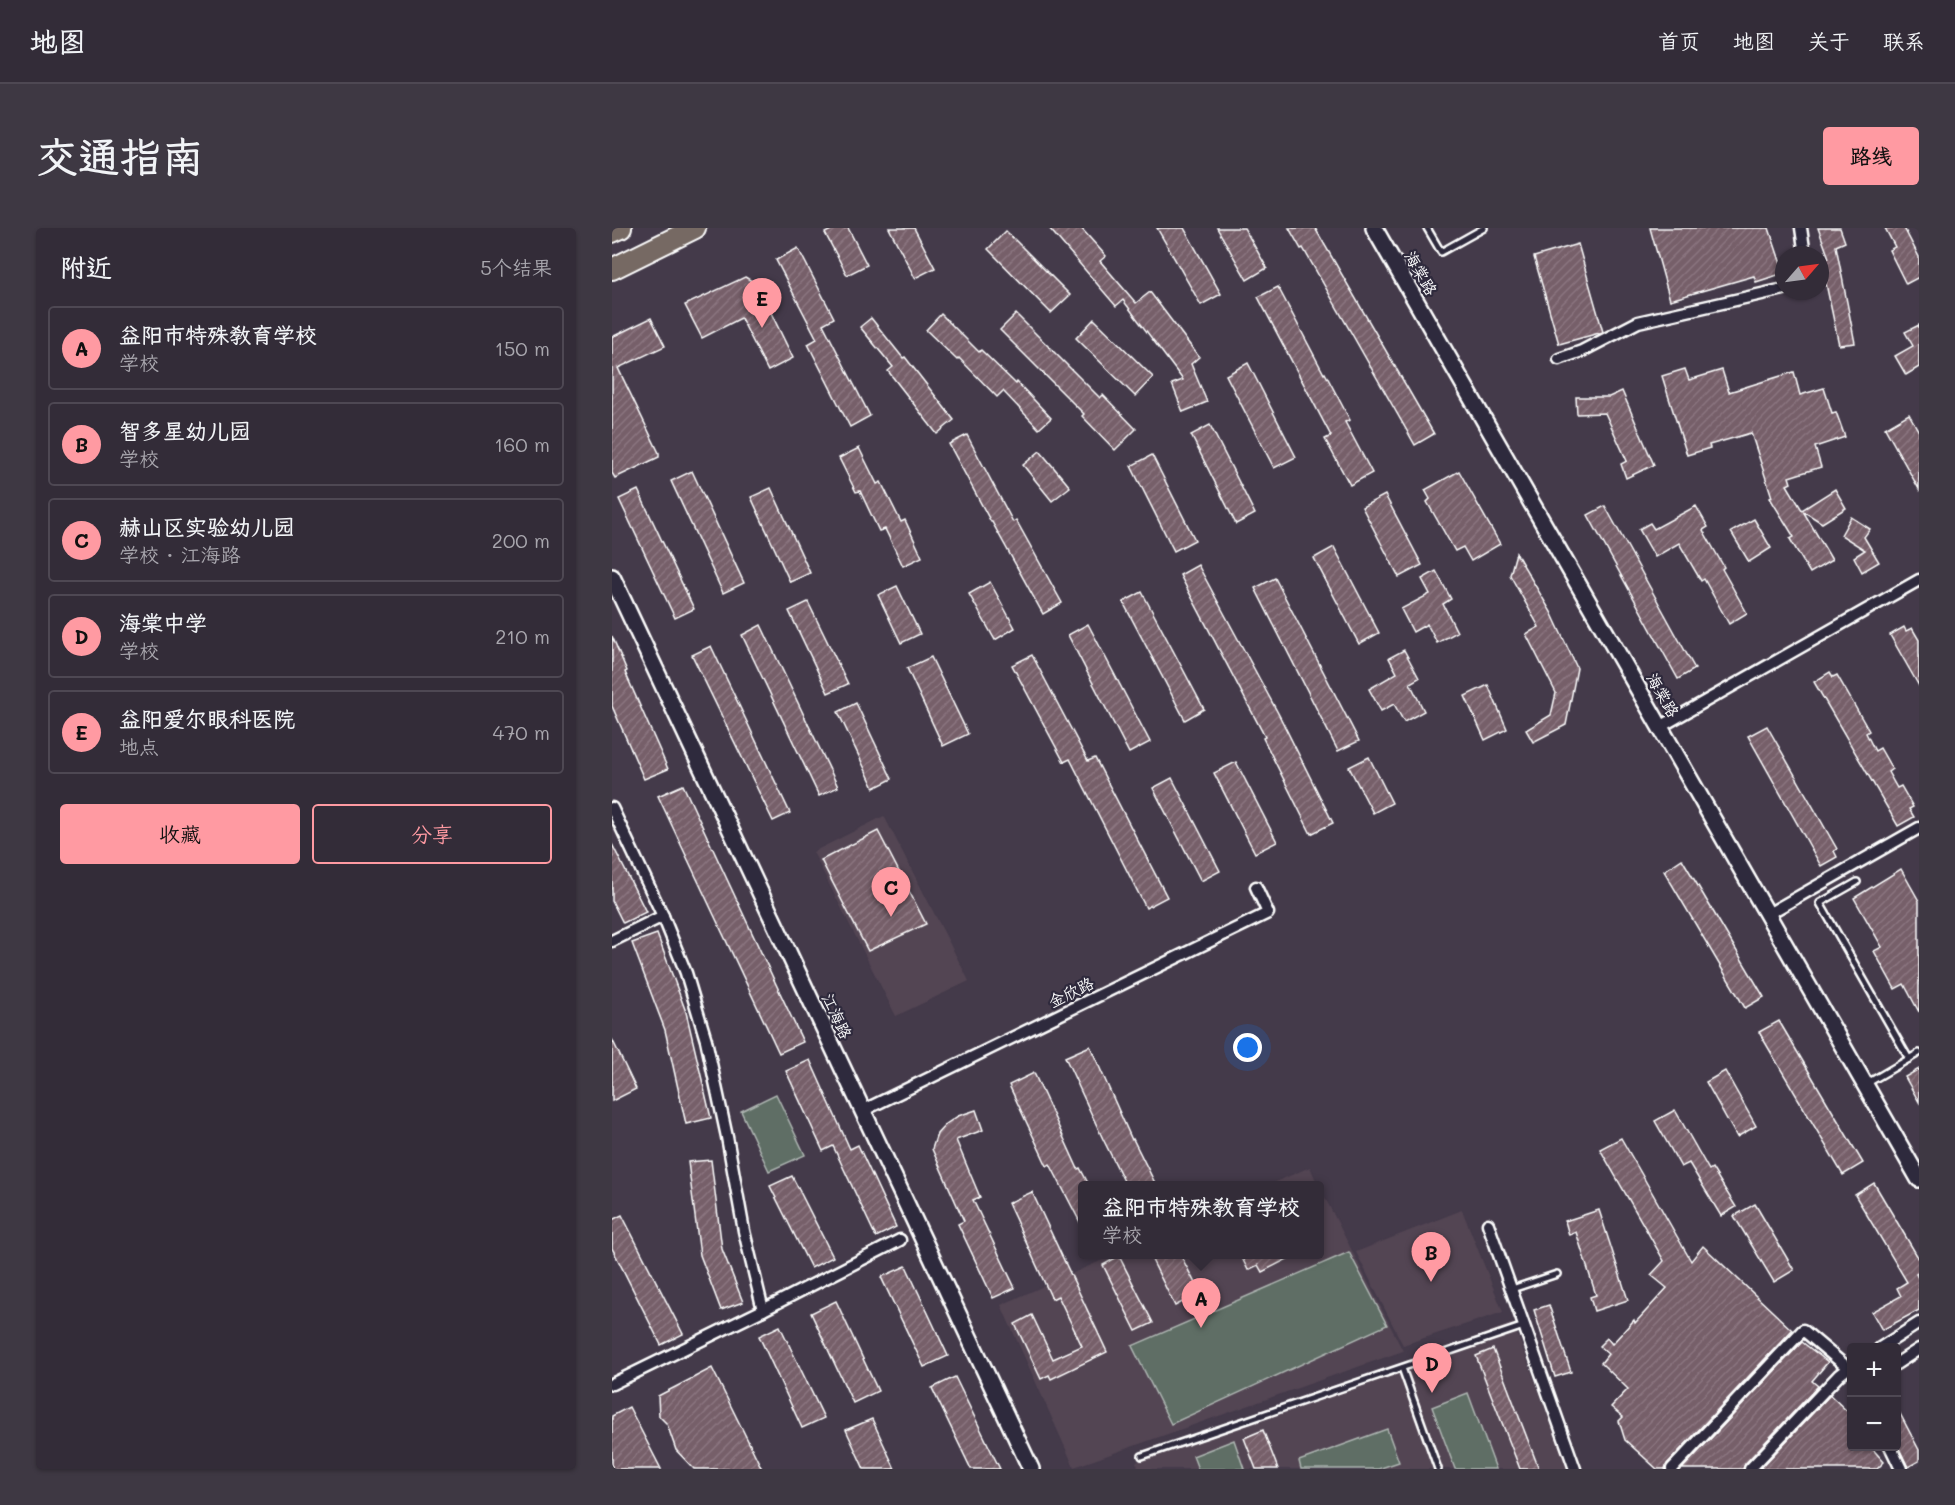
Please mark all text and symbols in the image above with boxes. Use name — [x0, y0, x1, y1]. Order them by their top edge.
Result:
text: 地图 — [30, 23, 86, 59]
text: 首页 — [1658, 27, 1700, 54]
text: 地图 — [1733, 27, 1775, 54]
text: 关于 — [1808, 27, 1850, 54]
text: 联系 — [1883, 27, 1925, 54]
button: 路线 — [1823, 127, 1919, 185]
text: 交通指南 — [36, 128, 204, 183]
north arrow — [1775, 246, 1829, 300]
street label: 海棠路 — [1400, 247, 1443, 299]
text: 附近 — [60, 250, 112, 284]
text: 5个结果 — [480, 254, 552, 280]
pin: E — [742, 279, 782, 328]
text: 益阳市特殊教育学校 — [119, 320, 317, 349]
text: A — [75, 335, 88, 361]
text: 150 m — [495, 335, 550, 361]
text: 学校 — [119, 349, 159, 375]
text: 智多星幼儿园 — [119, 416, 251, 445]
text: B — [75, 431, 88, 457]
text: 160 m — [494, 431, 550, 457]
text: 学校 — [119, 445, 159, 471]
text: 赫山区实验幼儿园 — [119, 512, 295, 541]
text: C — [74, 527, 89, 553]
text: 200 m — [492, 527, 550, 553]
text: 学校 · 江海路 — [119, 541, 241, 567]
text: 海棠中学 — [119, 608, 207, 637]
text: D — [74, 623, 89, 649]
text: 210 m — [495, 623, 550, 649]
text: 学校 — [119, 637, 159, 663]
street label: 海棠路 — [1642, 669, 1685, 721]
text: 益阳爱尔眼科医院 — [119, 704, 295, 733]
text: E — [75, 719, 88, 745]
text: 470 m — [492, 719, 550, 745]
text: 地点 — [119, 733, 159, 759]
button: 收藏 — [60, 804, 300, 864]
button: 分享 — [312, 804, 552, 864]
pin: C — [872, 868, 910, 917]
street label: 金欣路 — [1045, 972, 1097, 1012]
street label: 江海路 — [818, 990, 857, 1042]
your location — [1233, 1033, 1262, 1062]
popup — [1078, 1181, 1324, 1259]
text: 益阳市特殊教育学校 — [1102, 1192, 1300, 1221]
text: 学校 — [1102, 1221, 1142, 1247]
pin: B — [1412, 1232, 1450, 1282]
pin: A — [1182, 1278, 1220, 1328]
map controls — [1847, 1343, 1901, 1451]
button: + — [1847, 1343, 1901, 1397]
pin: D — [1412, 1344, 1452, 1393]
button: − — [1847, 1397, 1901, 1451]

